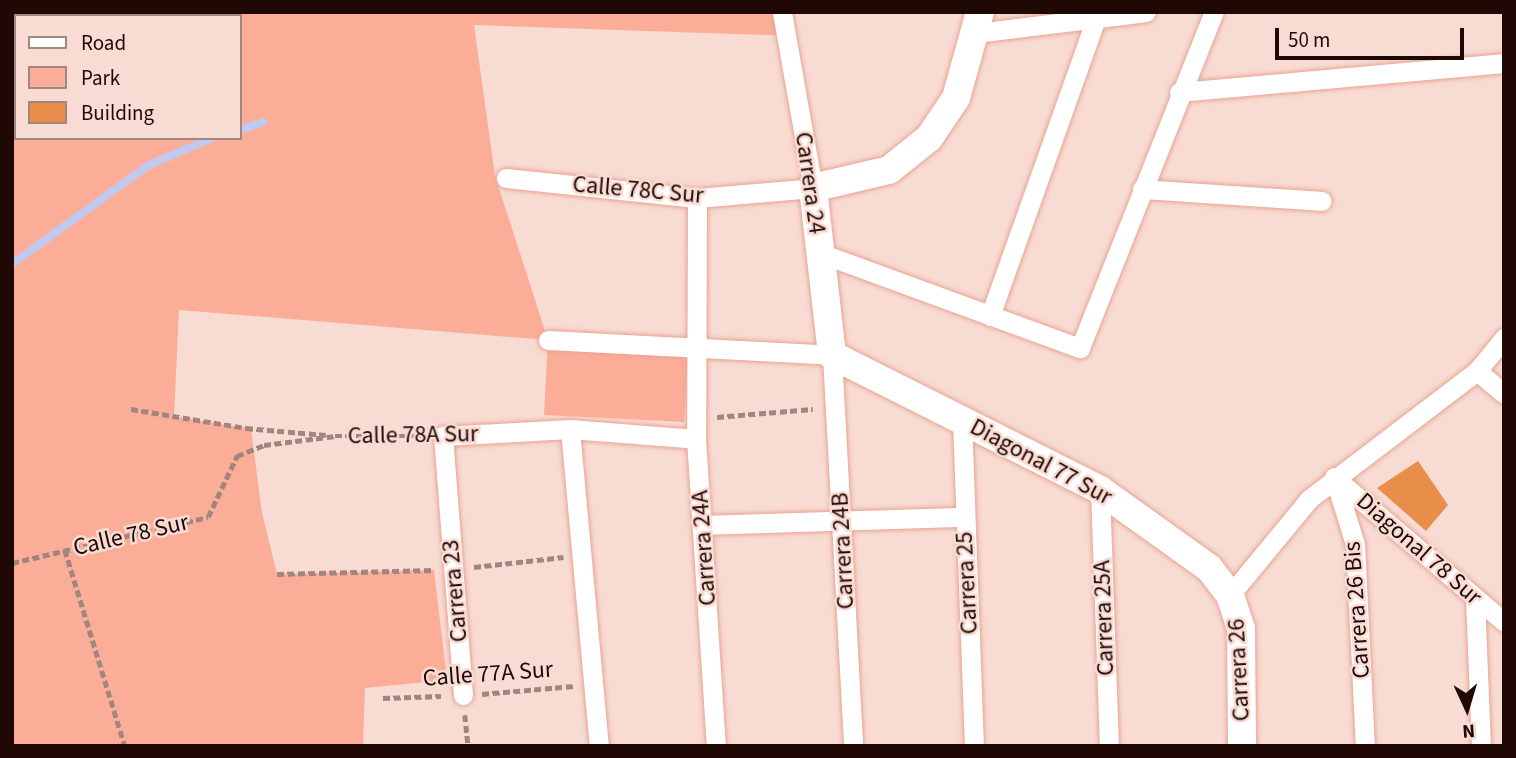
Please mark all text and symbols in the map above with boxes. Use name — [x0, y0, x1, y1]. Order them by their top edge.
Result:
legend — [14, 14, 242, 140]
scale bar — [1278, 14, 1467, 58]
text: 50 m — [1288, 25, 1330, 55]
text: Road — [81, 28, 126, 58]
text: Park — [81, 63, 120, 93]
text: Building — [81, 98, 154, 128]
street label: Carrera 24 — [789, 130, 831, 236]
street label: Calle 78C Sur — [571, 170, 705, 210]
street label: Diagonal 77 Sur — [965, 413, 1117, 511]
street label: Calle 78A Sur — [347, 419, 479, 451]
street label: Diagonal 78 Sur — [1350, 487, 1488, 611]
street label: Carrera 24A — [686, 489, 722, 607]
street label: Carrera 24B — [826, 492, 860, 610]
street label: Calle 78 Sur — [70, 508, 192, 562]
street label: Carrera 25 — [950, 531, 984, 635]
street label: Carrera 23 — [436, 539, 474, 643]
street label: Carrera 26 Bis — [1338, 540, 1376, 680]
street label: Carrera 25A — [1088, 560, 1120, 676]
street label: Carrera 26 — [1222, 618, 1256, 722]
street label: Calle 77A Sur — [422, 655, 554, 693]
north arrow — [1432, 674, 1502, 744]
text: N — [1461, 717, 1476, 744]

